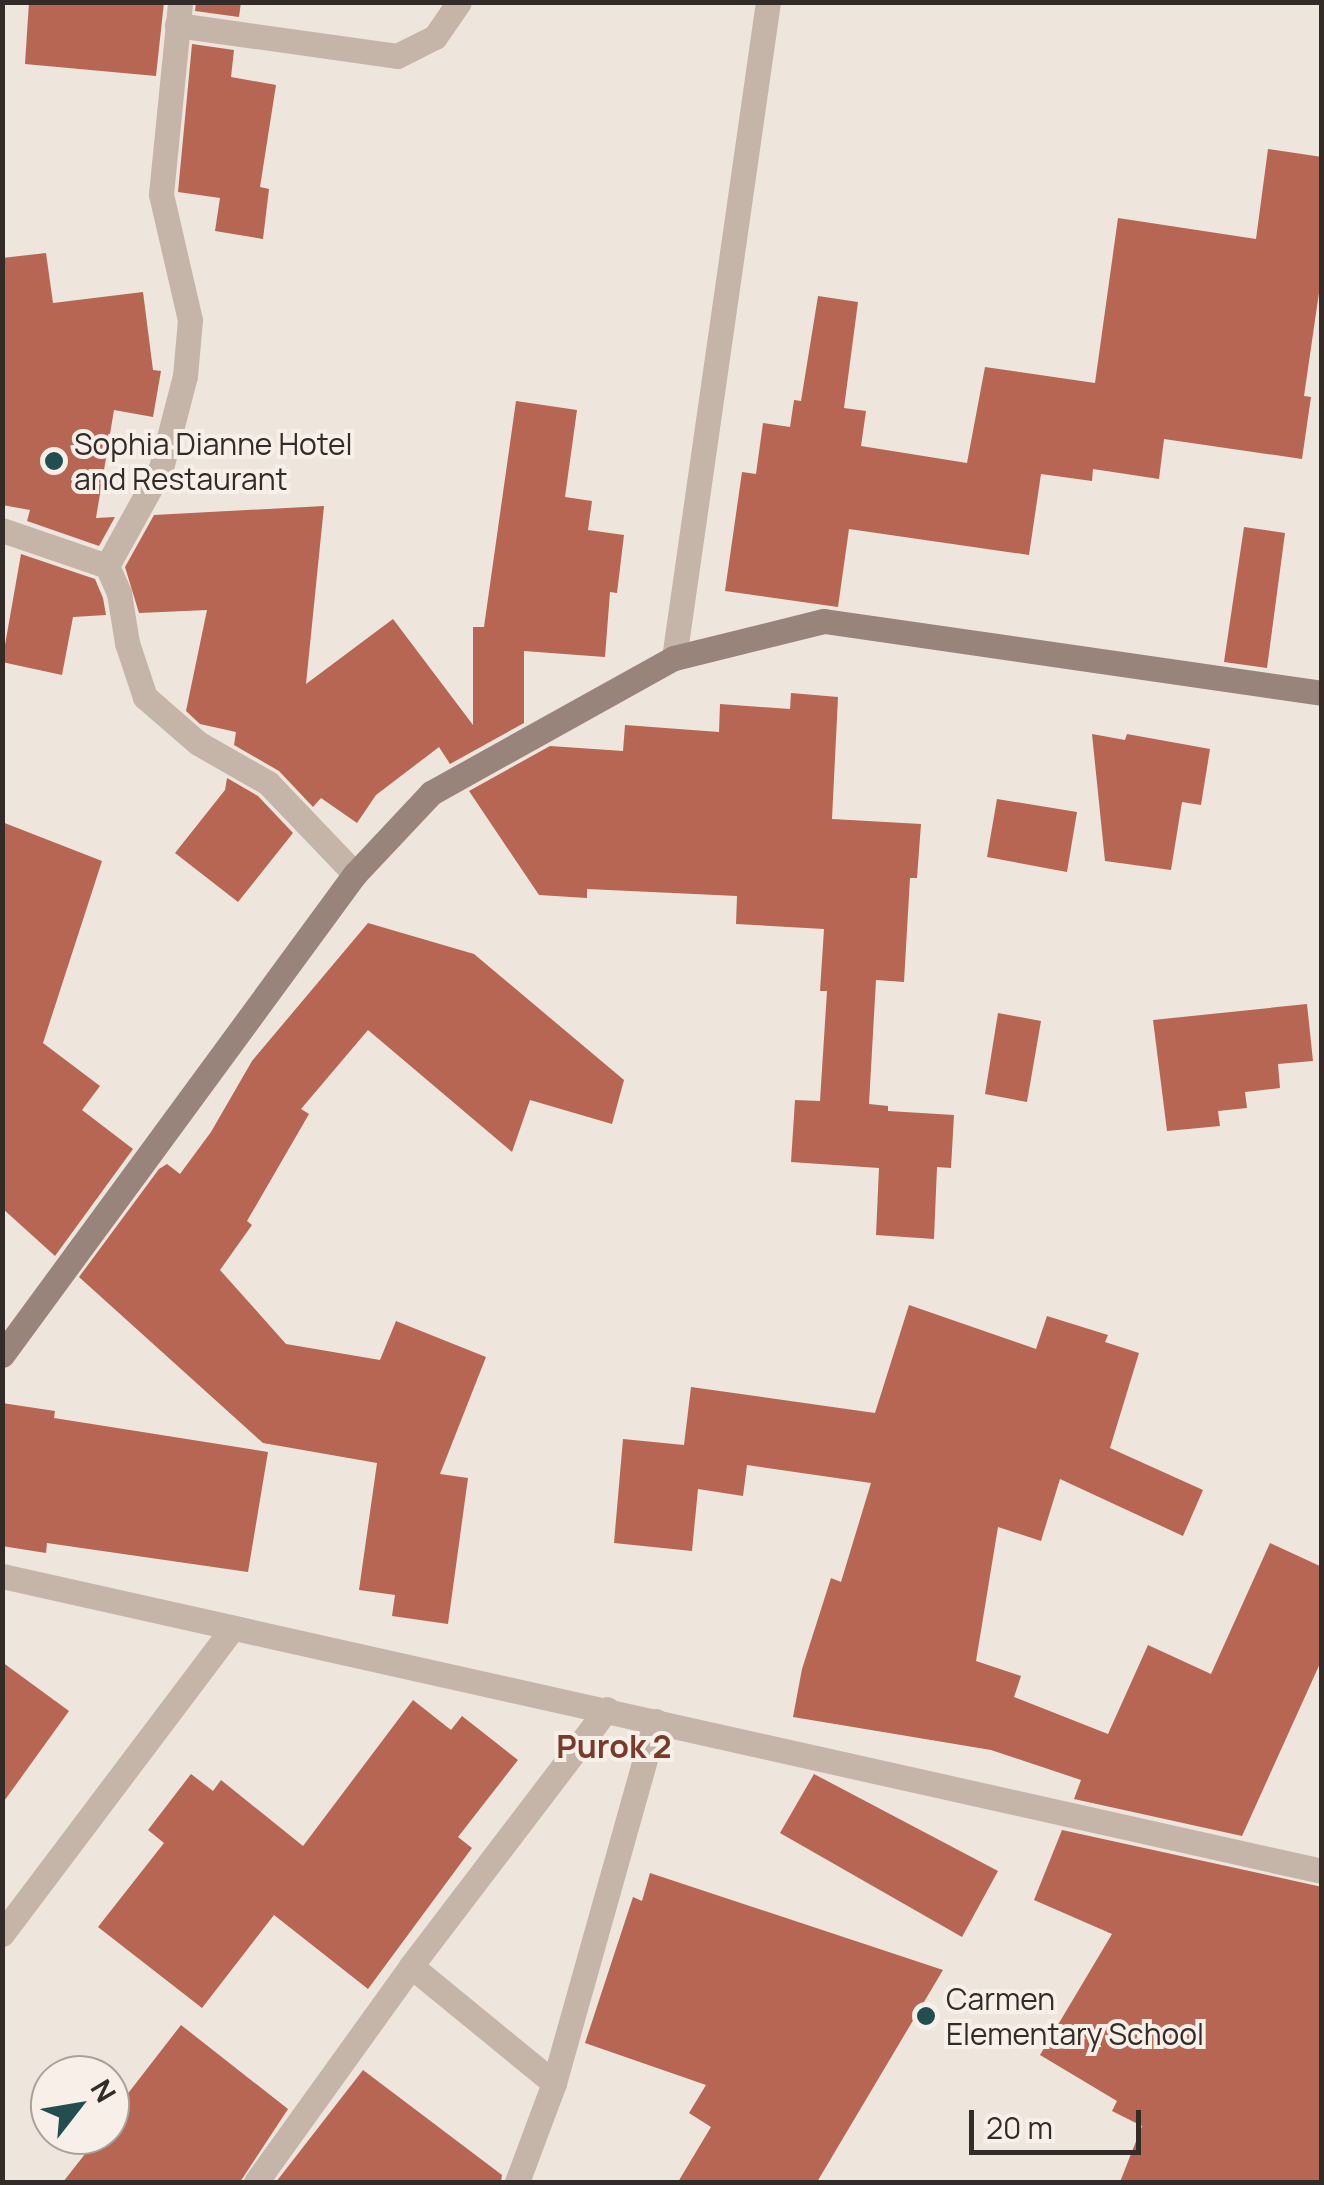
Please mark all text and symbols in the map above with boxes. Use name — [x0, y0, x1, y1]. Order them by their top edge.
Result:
place label: Sophia Dianne Hotel and Restaurant — [74, 426, 353, 496]
marker: Sophia Dianne Hotel and Restaurant — [43, 450, 65, 472]
district label: Purok 2 — [556, 1727, 672, 1765]
place label: Carmen Elementary School — [946, 1981, 1204, 2052]
marker: Carmen Elementary School — [915, 2005, 937, 2027]
north arrow — [30, 2055, 130, 2155]
text: N — [83, 2072, 125, 2109]
scale bar — [974, 2090, 1146, 2152]
text: 20 m — [986, 2107, 1053, 2148]

